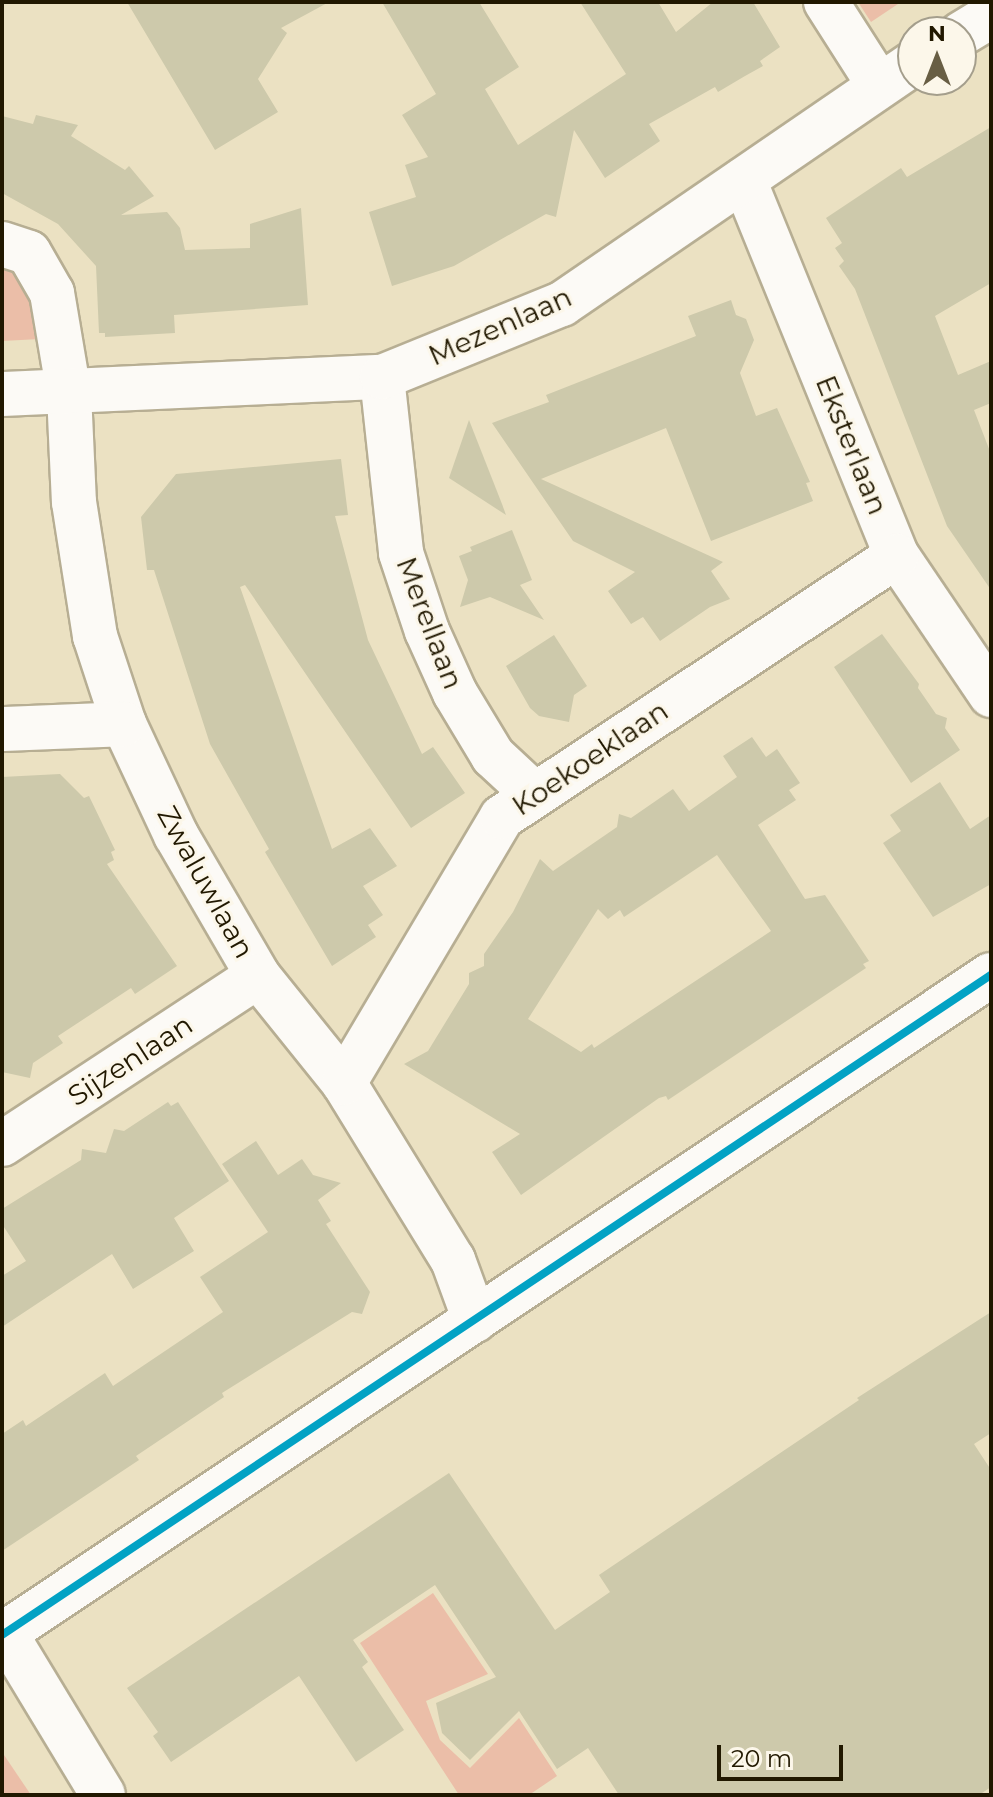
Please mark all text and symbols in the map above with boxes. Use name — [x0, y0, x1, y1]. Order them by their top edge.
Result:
north arrow — [897, 16, 977, 96]
text: N — [928, 20, 946, 47]
street label: Mezenlaan — [423, 280, 577, 372]
street label: Eksterlaan — [809, 371, 895, 519]
street label: Merellaan — [390, 552, 470, 694]
street label: Koekoeklaan — [506, 694, 674, 822]
street label: Zwaluwlaan — [150, 800, 262, 964]
street label: Sijzenlaan — [61, 1007, 199, 1113]
scale bar — [721, 1729, 847, 1779]
text: 20 m — [731, 1744, 792, 1773]

